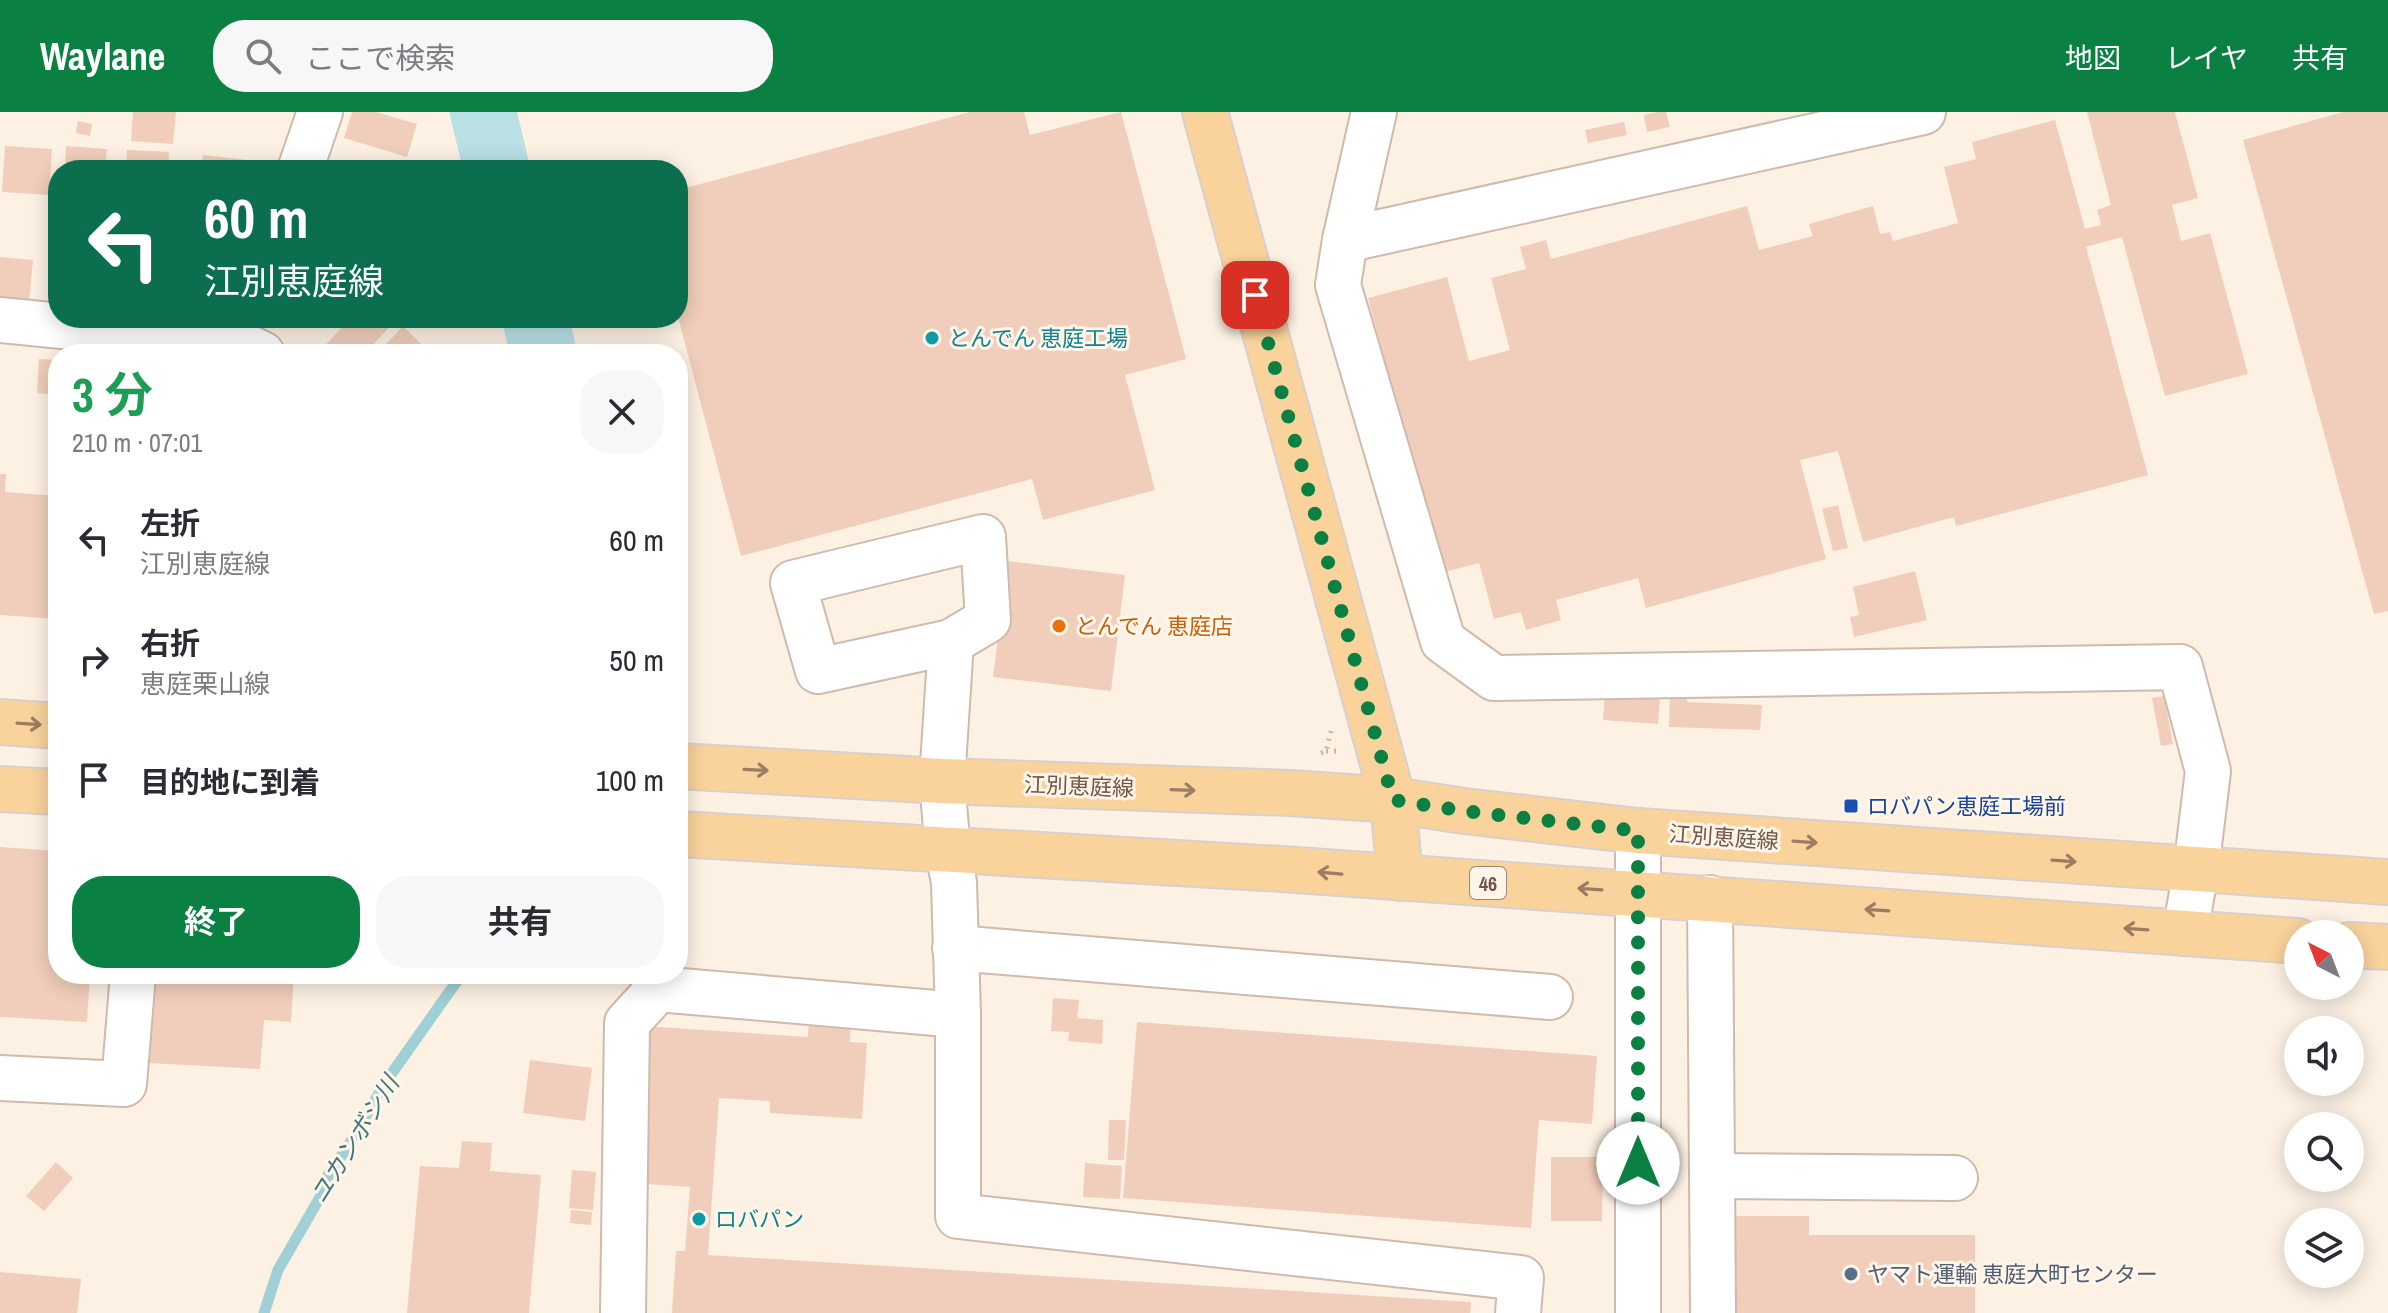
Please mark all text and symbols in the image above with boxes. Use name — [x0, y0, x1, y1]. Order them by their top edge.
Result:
search box — [213, 20, 773, 92]
text: Waylane — [40, 31, 165, 82]
icon: search — [241, 34, 285, 78]
text: ここで検索 — [305, 38, 455, 78]
text: 地図 — [2065, 39, 2121, 77]
text: レイヤ — [2165, 39, 2248, 77]
text: 共有 — [2292, 39, 2348, 77]
text: 60 m — [204, 180, 309, 255]
icon: left — [72, 192, 176, 296]
text: 江別恵庭線 — [204, 257, 384, 305]
pin — [1221, 261, 1289, 329]
icon: arrive — [1233, 273, 1277, 317]
place label: とんでん 恵庭工場 — [948, 323, 1128, 353]
marker: とんでん 恵庭工場 — [923, 329, 941, 347]
text: 3 分 — [72, 362, 153, 427]
button: close — [580, 370, 664, 454]
text: 210 m · 07:01 — [72, 425, 202, 460]
text: 左折 — [140, 503, 200, 543]
icon: left — [72, 518, 116, 562]
text: 60 m — [609, 520, 664, 560]
text: 江別恵庭線 — [140, 546, 270, 581]
place label: とんでん 恵庭店 — [1075, 611, 1233, 641]
marker: とんでん 恵庭店 — [1050, 617, 1068, 635]
text: 右折 — [140, 623, 200, 663]
icon: right — [72, 638, 116, 682]
text: 50 m — [609, 640, 664, 680]
text: 恵庭栗山線 — [140, 666, 270, 701]
one-way arrow — [15, 717, 42, 732]
icon: arrive — [72, 758, 116, 802]
text: 100 m — [596, 760, 664, 800]
text: 目的地に到着 — [140, 762, 320, 802]
one-way arrow — [742, 763, 769, 778]
street label: 江別恵庭線 — [1024, 769, 1134, 803]
one-way arrow — [1169, 782, 1196, 797]
place label: ロバパン恵庭工場前 — [1867, 791, 2066, 821]
marker: ロバパン恵庭工場前 — [1842, 797, 1860, 815]
street label: 江別恵庭線 — [1668, 818, 1780, 856]
one-way arrow — [1791, 835, 1818, 850]
one-way arrow — [2050, 854, 2077, 869]
one-way arrow — [1317, 865, 1344, 880]
road number: 46 — [1470, 867, 1506, 899]
button: 終了 — [72, 876, 360, 968]
button: 共有 — [376, 876, 664, 968]
one-way arrow — [1577, 881, 1604, 896]
one-way arrow — [1864, 902, 1891, 917]
north arrow — [2284, 920, 2364, 1000]
map controls — [2284, 920, 2364, 1288]
one-way arrow — [2123, 921, 2150, 936]
button: sound — [2284, 1016, 2364, 1096]
water label: ユカンボシ川 — [302, 1067, 407, 1209]
button: search — [2284, 1112, 2364, 1192]
position arrow — [1596, 1121, 1680, 1205]
place label: ロバパン — [715, 1204, 804, 1234]
button: layers — [2284, 1208, 2364, 1288]
marker: ロバパン — [690, 1210, 708, 1228]
place label: ヤマト運輸 恵庭大町センター — [1867, 1259, 2158, 1289]
marker: ヤマト運輸 恵庭大町センター — [1842, 1265, 1860, 1283]

